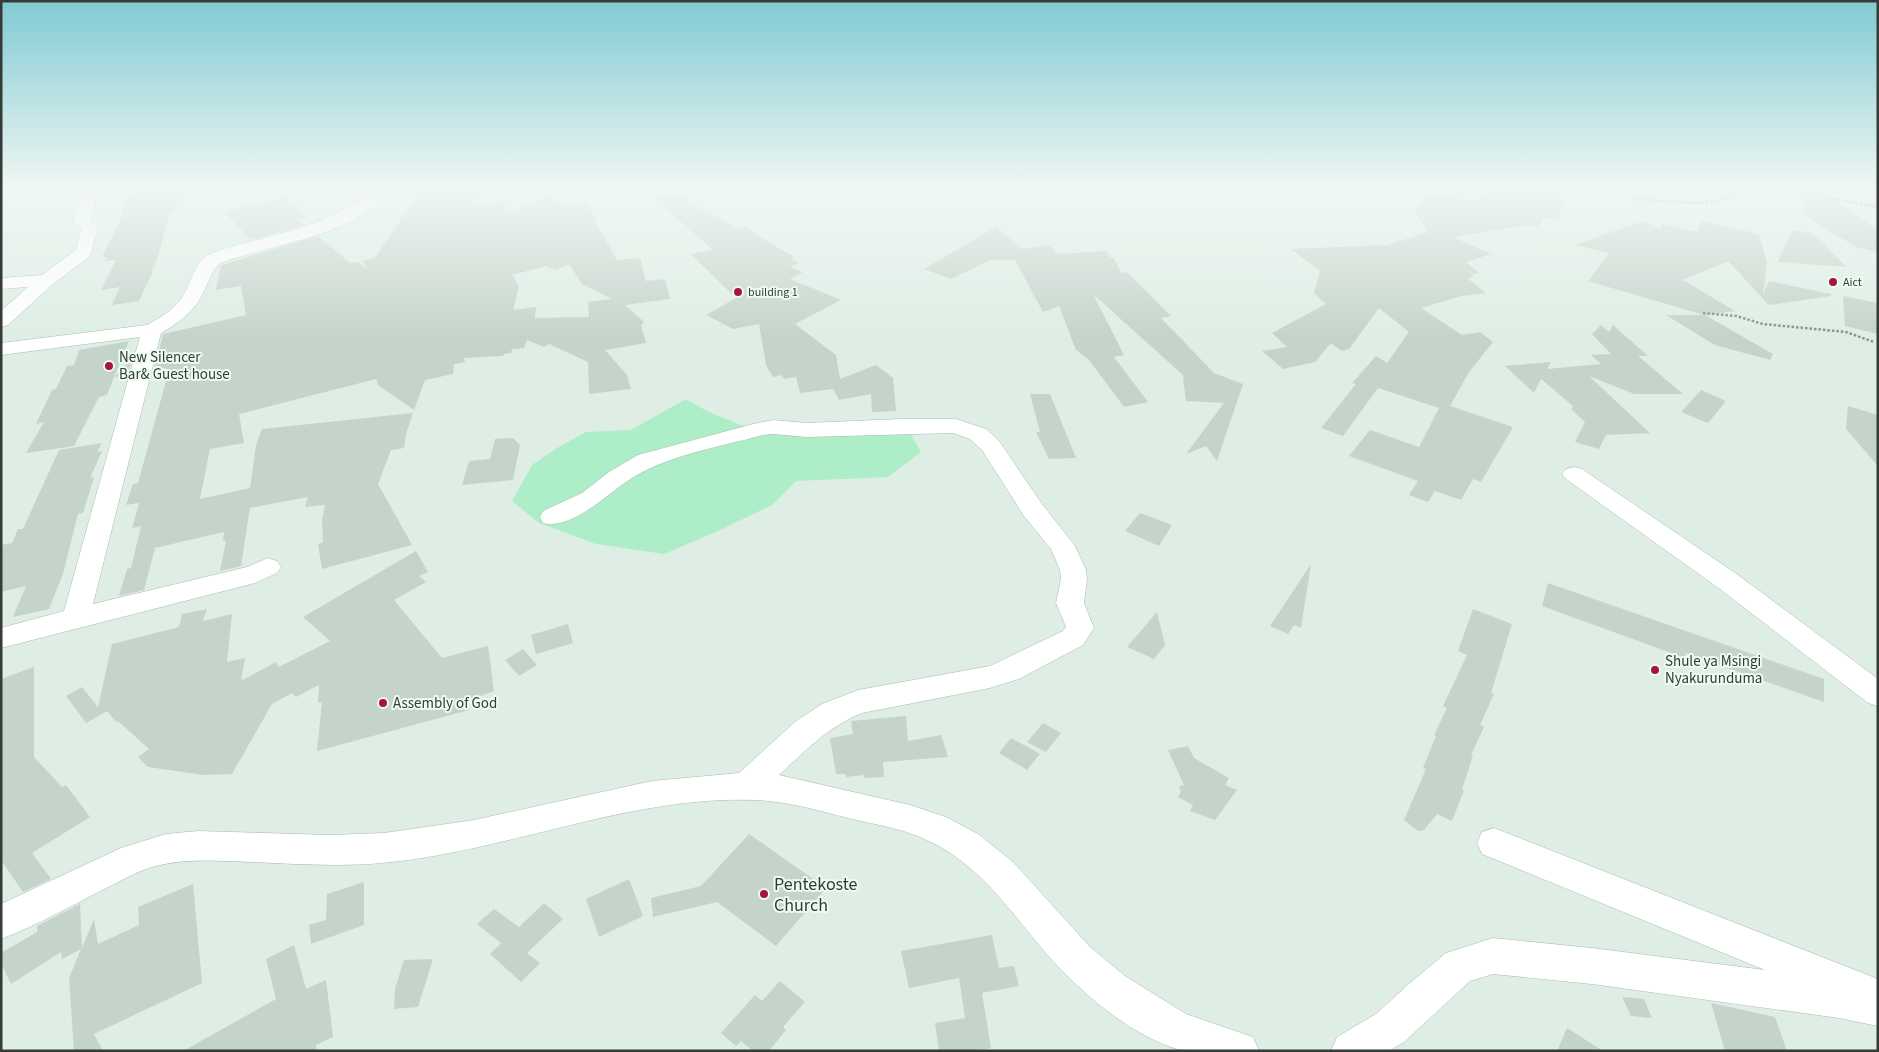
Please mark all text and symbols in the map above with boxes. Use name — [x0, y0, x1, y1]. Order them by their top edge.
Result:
place label: Aict — [1843, 274, 1862, 291]
marker: Aict — [1827, 276, 1839, 288]
place label: building 1 — [748, 284, 798, 301]
marker: building 1 — [732, 286, 744, 298]
place label: New Silencer Bar& Guest house — [119, 347, 230, 385]
marker: New Silencer Bar& Guest house — [103, 360, 115, 372]
place label: Shule ya Msingi Nyakurunduma — [1665, 651, 1762, 689]
marker: Shule ya Msingi Nyakurunduma — [1649, 664, 1661, 676]
place label: Assembly of God — [393, 693, 497, 714]
marker: Assembly of God — [377, 697, 389, 709]
place label: Pentekoste Church — [774, 872, 858, 918]
marker: Pentekoste Church — [758, 888, 770, 900]

